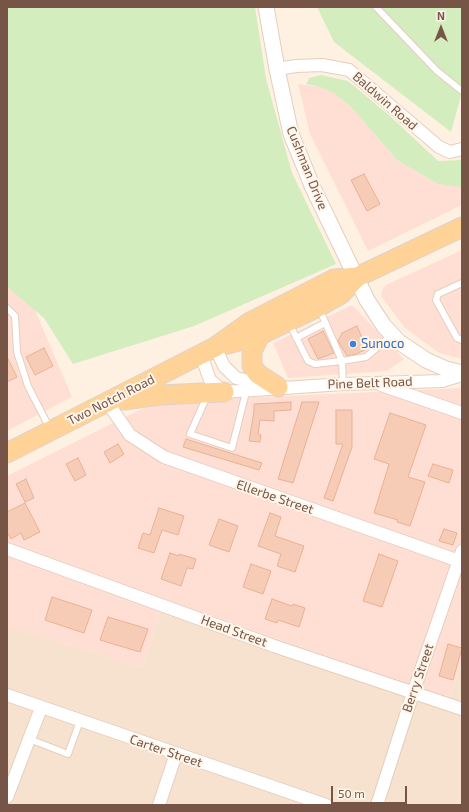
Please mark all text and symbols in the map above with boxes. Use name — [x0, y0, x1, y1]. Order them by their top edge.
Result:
north arrow — [421, 8, 461, 48]
text: N — [437, 9, 445, 22]
street label: Baldwin Road — [349, 69, 421, 133]
street label: Cushman Drive — [283, 124, 331, 212]
place label: Sunoco — [361, 336, 404, 352]
marker: Sunoco — [348, 339, 358, 349]
street label: Two Notch Road — [65, 371, 157, 429]
street label: Pine Belt Road — [327, 374, 413, 392]
street label: Ellerbe Street — [234, 477, 316, 517]
street label: Head Street — [199, 612, 269, 650]
street label: Berry Street — [399, 642, 437, 714]
street label: Carter Street — [128, 731, 204, 771]
scale bar — [333, 778, 409, 804]
text: 50 m — [338, 786, 365, 800]

